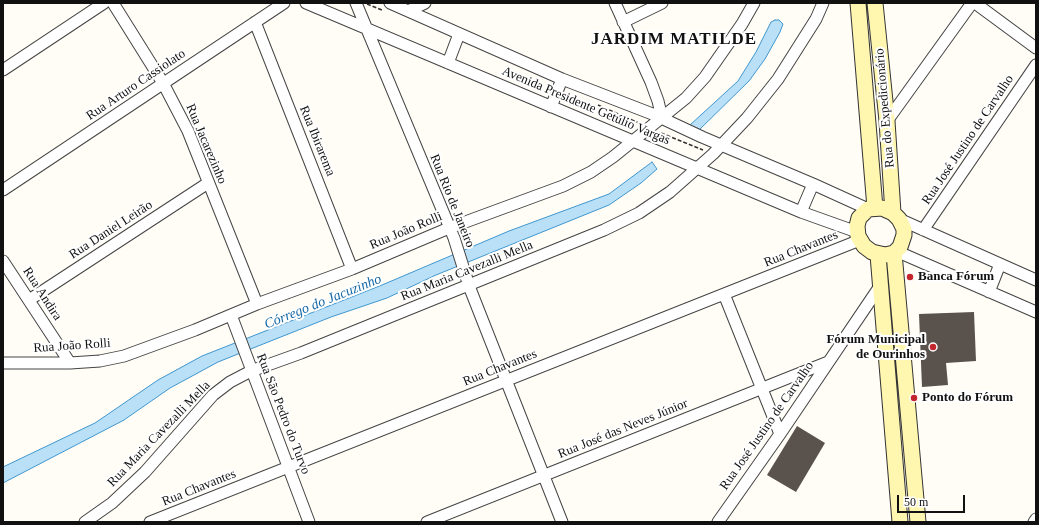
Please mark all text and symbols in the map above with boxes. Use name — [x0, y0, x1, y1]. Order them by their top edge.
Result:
district label: JARDIM MATILDE — [591, 30, 757, 50]
street label: Rua Arturo Cassiolato — [83, 46, 189, 124]
street label: Rua do Expedicionário — [872, 48, 898, 168]
street label: Avenida Presidente Getúlio Vargas — [500, 63, 672, 149]
street label: Rua José Justino de Carvalho — [919, 72, 1017, 208]
street label: Rua Jacarezinho — [182, 102, 230, 186]
street label: Rua Ibirarema — [296, 103, 338, 179]
street label: Rua Rio de Janeiro — [426, 152, 478, 250]
street label: Rua Daniel Leirão — [66, 197, 156, 263]
street label: Rua João Rolli — [367, 209, 445, 253]
street label: Rua Chavantes — [762, 227, 840, 271]
street label: Rua Maria Cavezalli Mella — [399, 237, 535, 305]
street label: Rua Andira — [19, 264, 65, 324]
place label: Banca Fórum — [918, 269, 994, 285]
water label: Córrego do Jacuzinho — [262, 271, 384, 333]
marker: Banca Fórum — [905, 272, 915, 282]
place label: Fórum Municipal de Ourinhos — [826, 332, 925, 363]
street label: Rua João Rolli — [33, 336, 111, 356]
marker: Fórum Municipal de Ourinhos — [928, 342, 938, 352]
street label: Rua Chavantes — [461, 346, 539, 390]
street label: Rua São Pedro do Turvo — [253, 351, 313, 477]
street label: Rua José Justino de Carvalho — [717, 359, 817, 493]
street label: Rua Maria Cavezalli Mella — [104, 378, 214, 490]
place label: Ponto do Fórum — [922, 390, 1013, 406]
marker: Ponto do Fórum — [909, 393, 919, 403]
street label: Rua José das Neves Júnior — [556, 396, 690, 462]
street label: Rua Chavantes — [160, 466, 238, 510]
scale bar — [899, 487, 967, 513]
text: 50 m — [904, 495, 928, 509]

